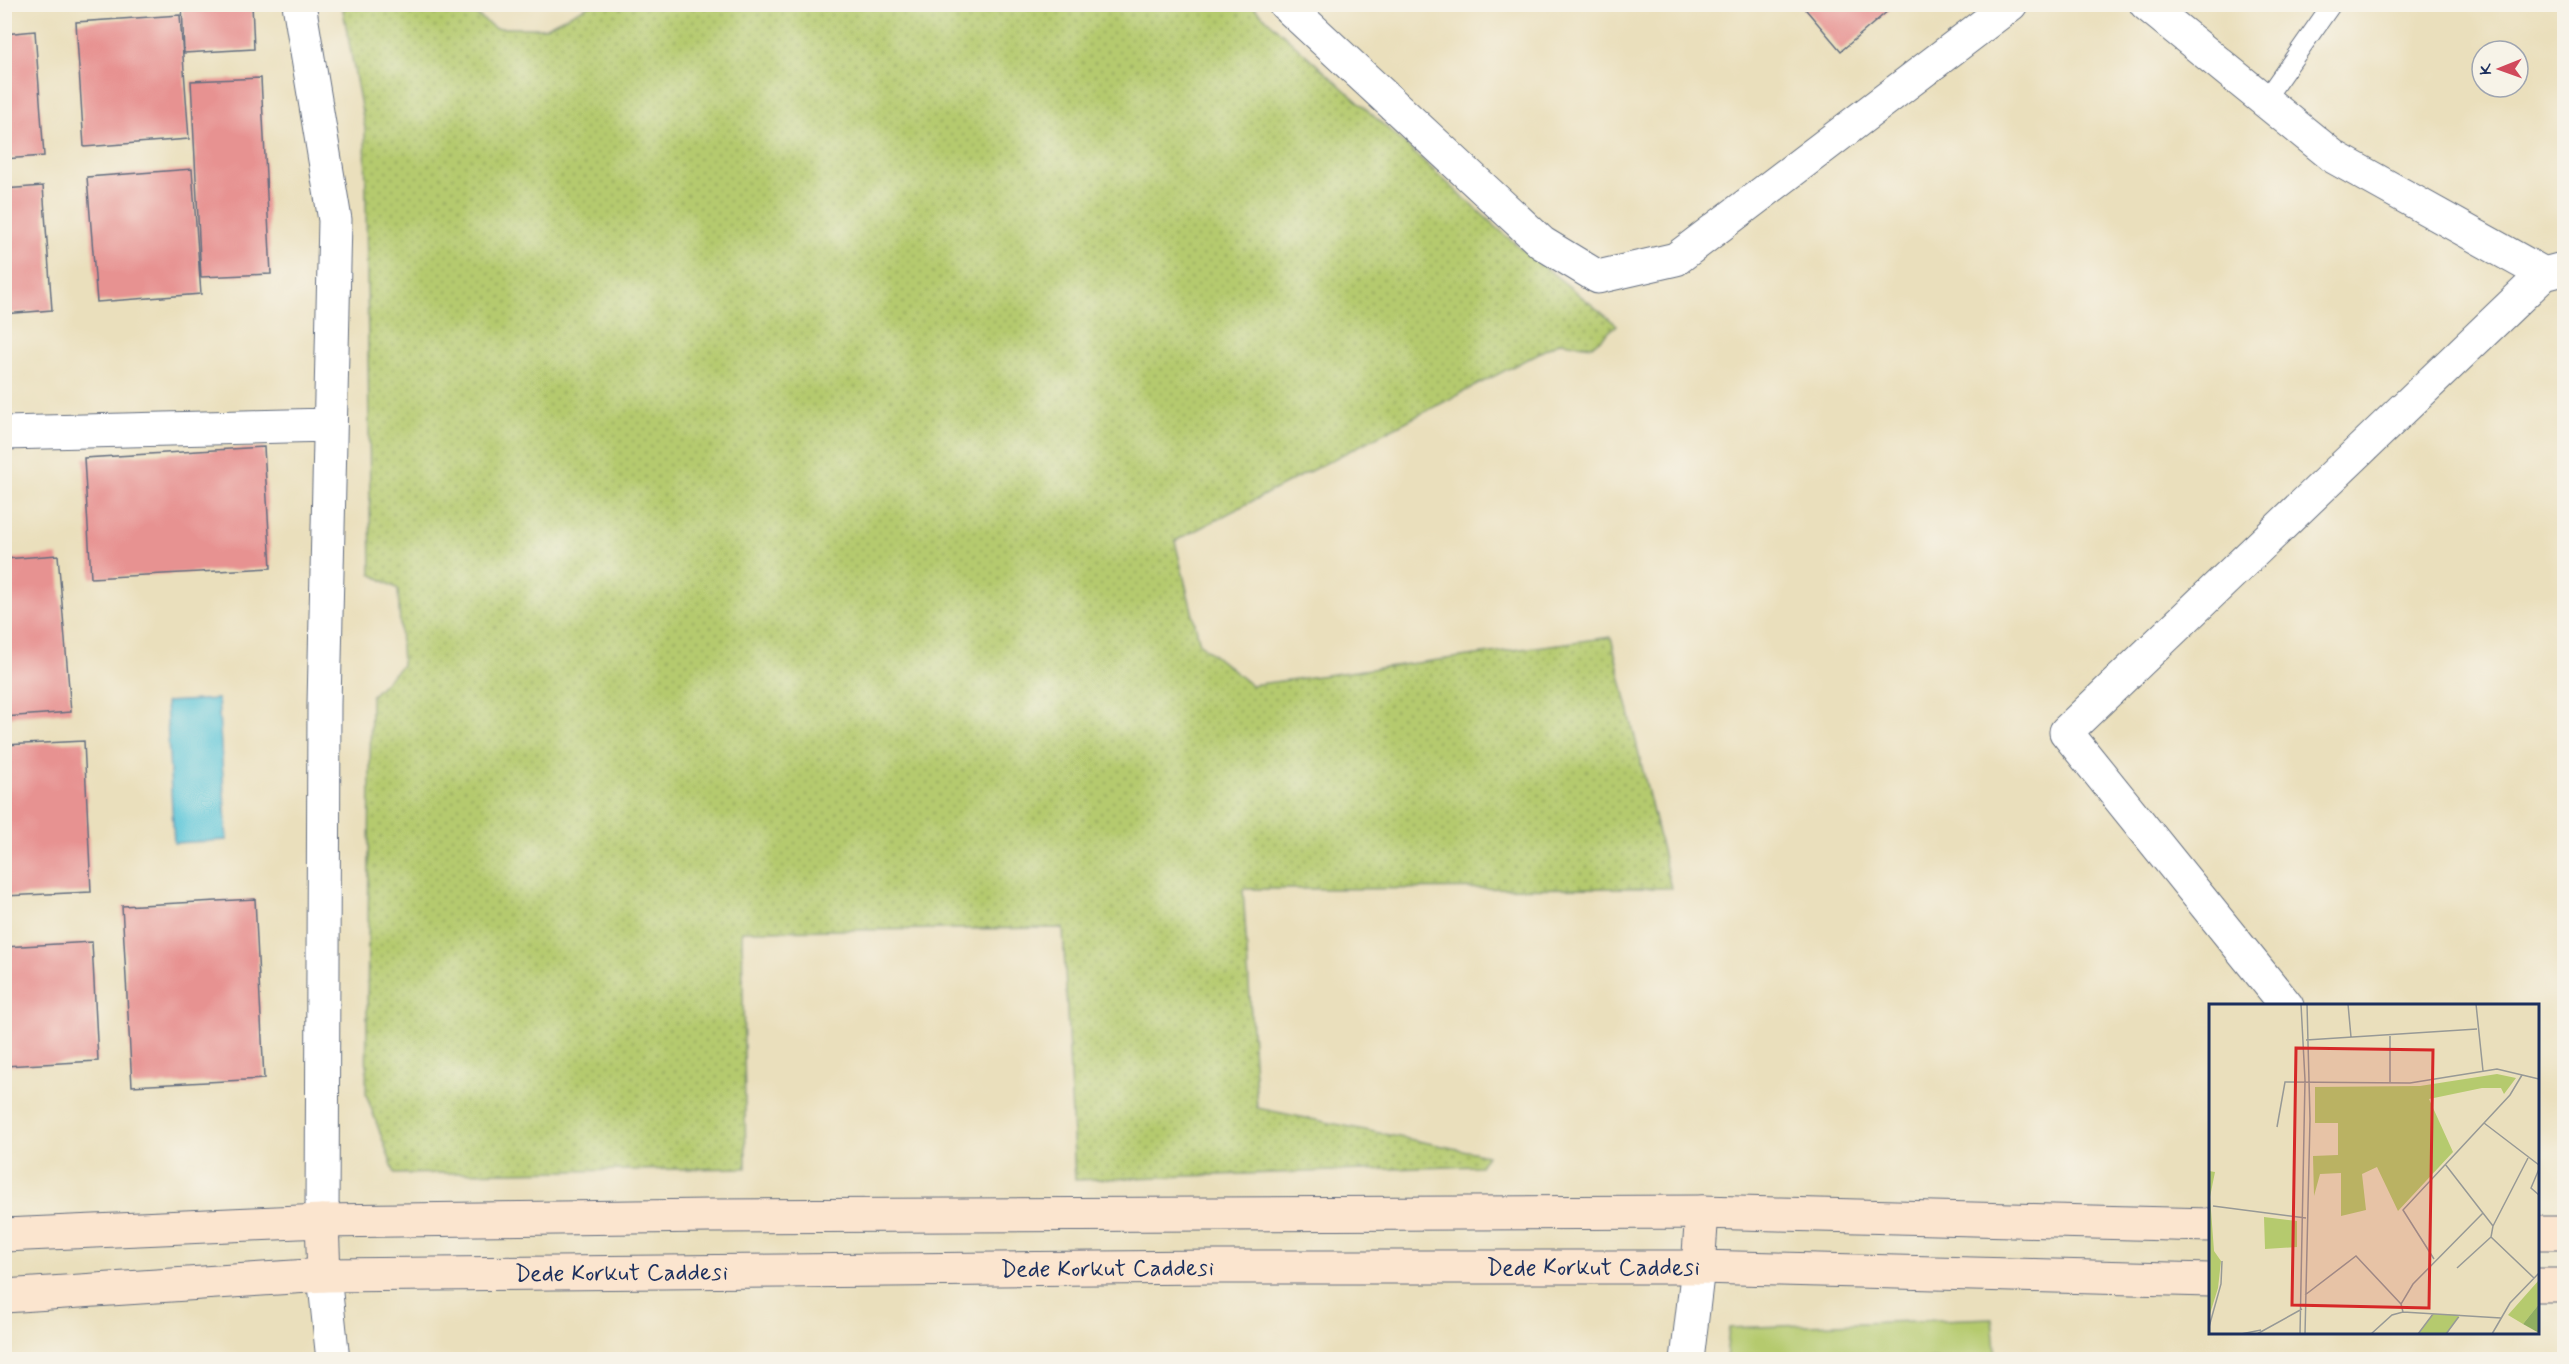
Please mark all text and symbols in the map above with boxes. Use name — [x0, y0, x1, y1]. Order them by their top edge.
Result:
north arrow — [2470, 39, 2530, 99]
text: K — [2476, 63, 2497, 75]
inset map — [2209, 1004, 2539, 1334]
street label: Dede Korkut Caddesi — [1000, 1253, 1214, 1286]
street label: Dede Korkut Caddesi — [1487, 1253, 1700, 1284]
street label: Dede Korkut Caddesi — [514, 1257, 728, 1290]

